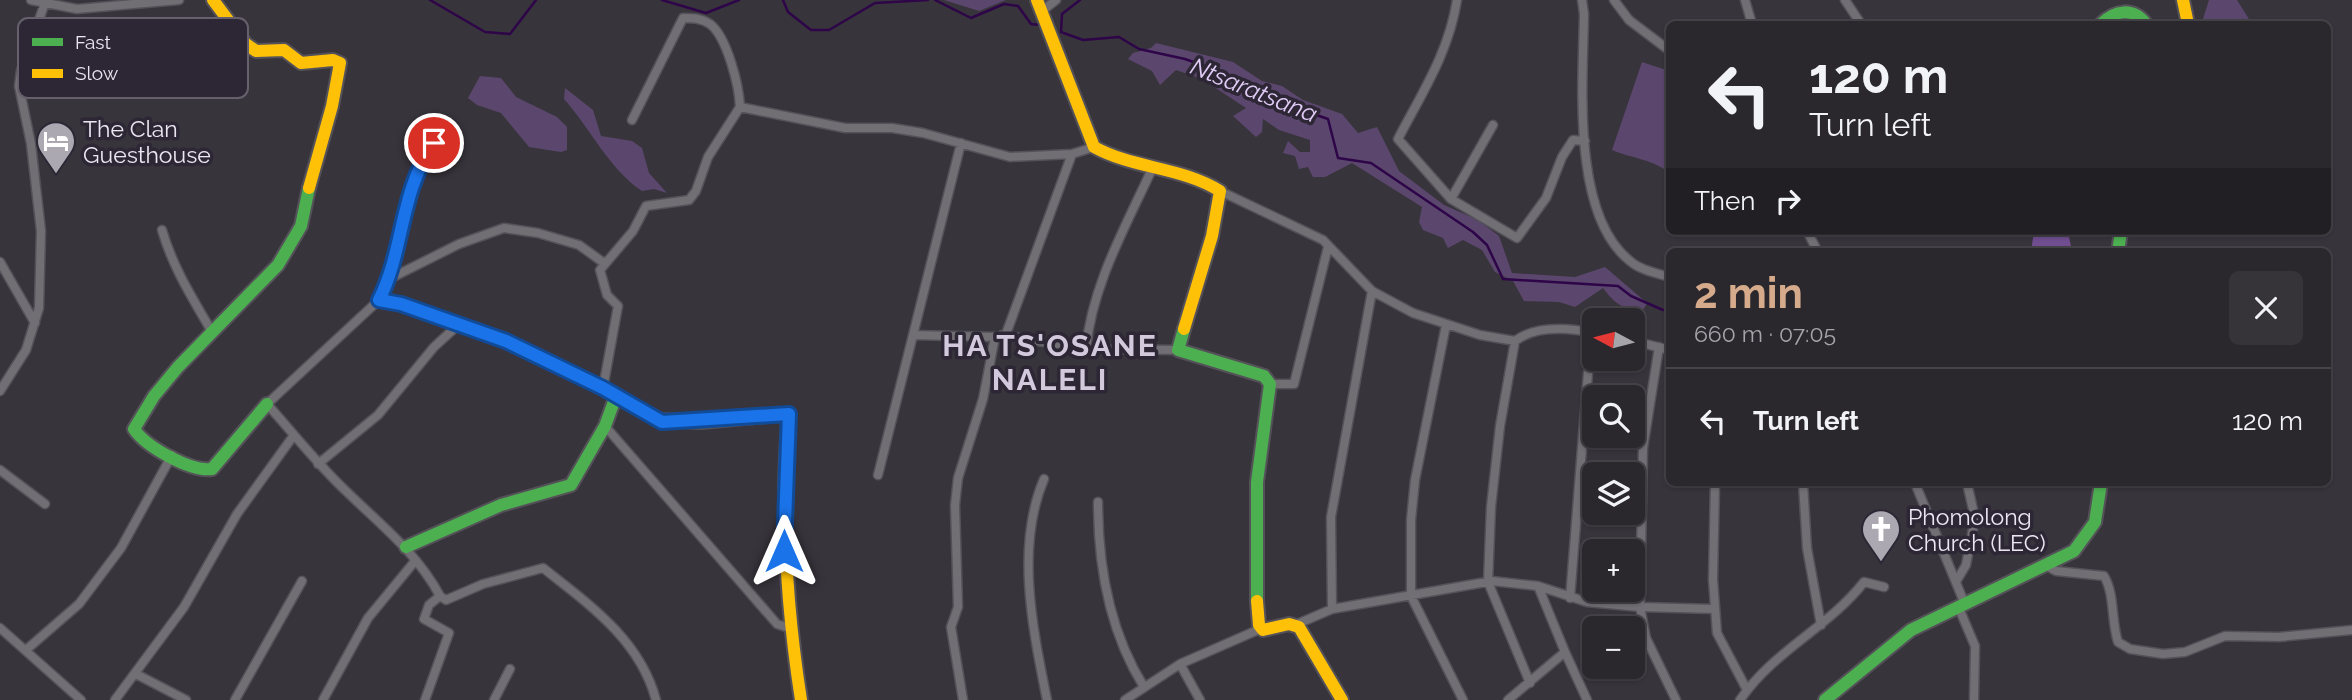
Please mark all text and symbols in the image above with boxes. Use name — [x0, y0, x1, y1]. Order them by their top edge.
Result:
legend — [18, 18, 248, 98]
text: Fast — [75, 31, 111, 53]
text: 120 m — [1809, 47, 1948, 104]
icon: left — [1694, 49, 1785, 140]
water label: Ntsaratsana — [1186, 51, 1322, 129]
text: Slow — [75, 62, 119, 84]
text: Turn left — [1809, 106, 1931, 143]
pin — [404, 113, 464, 173]
place label: The Clan Guesthouse — [83, 115, 211, 168]
hotel icon: The Clan Guesthouse — [35, 120, 77, 175]
icon: arrive — [415, 124, 453, 162]
icon: right — [1769, 182, 1807, 220]
text: Then — [1694, 186, 1755, 216]
text: 2 min — [1694, 269, 1803, 318]
button: close — [2229, 271, 2303, 345]
north arrow — [1582, 308, 1645, 371]
map controls — [1582, 308, 1645, 679]
text: 660 m · 07:05 — [1694, 320, 1836, 347]
district label: HA TS'OSANE NALELI — [942, 328, 1158, 397]
button: search — [1582, 385, 1645, 448]
icon: left — [1694, 402, 1732, 440]
text: Turn left — [1753, 406, 1859, 436]
text: 120 m — [2232, 406, 2303, 436]
button: layers — [1582, 462, 1645, 525]
place label: Phomolong Church (LEC) — [1908, 503, 2046, 556]
church icon: Phomolong Church (LEC) — [1860, 508, 1902, 563]
position arrow — [747, 514, 821, 588]
button: + — [1582, 539, 1645, 602]
button: − — [1582, 616, 1645, 679]

